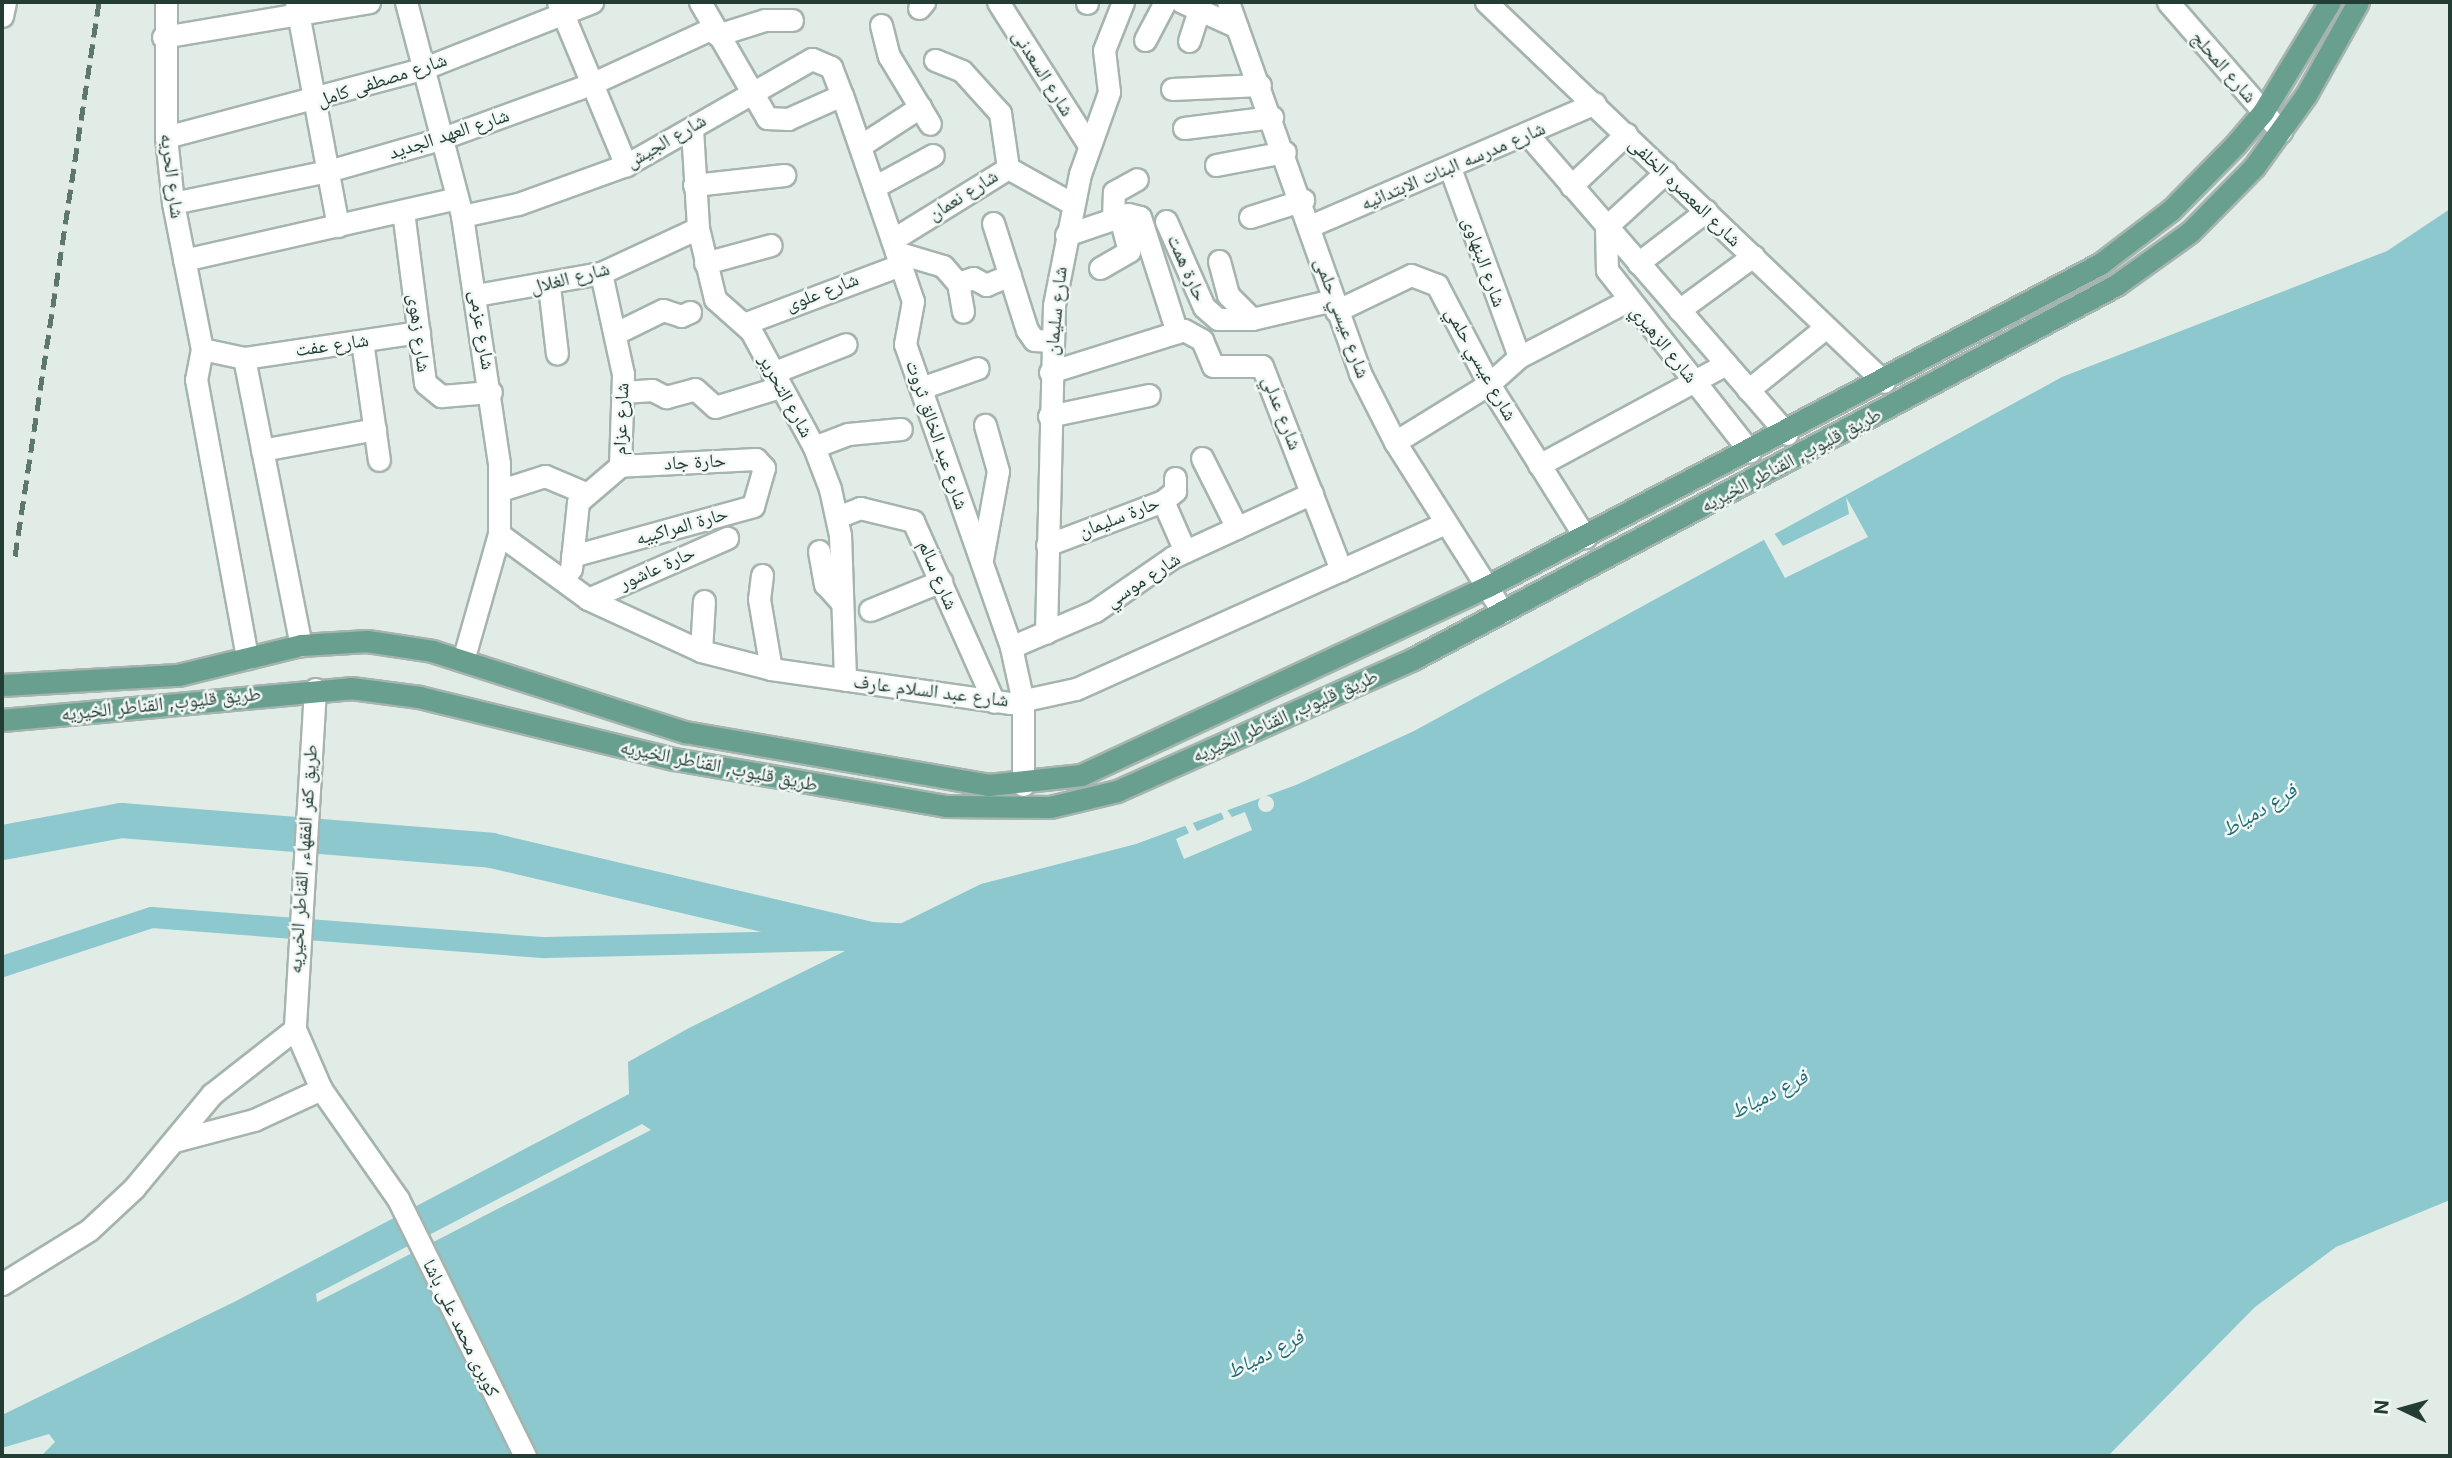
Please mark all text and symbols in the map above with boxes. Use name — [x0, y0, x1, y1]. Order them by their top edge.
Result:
street label: شارع السعدنى — [1007, 26, 1079, 120]
street label: شارع المحلج — [2187, 26, 2261, 108]
street label: شارع مصطفى كامل — [314, 48, 450, 112]
street label: شارع العهد الجديد — [386, 104, 512, 164]
street label: شارع الجيش — [622, 109, 710, 173]
street label: شارع مدرسه البنات الابتدائيه — [1357, 117, 1549, 215]
street label: شارع الحريه — [155, 132, 189, 220]
street label: شارع المعصره الخلفى — [1624, 133, 1746, 251]
street label: شارع نعمان — [924, 165, 1002, 225]
street label: شارع البنهاوى — [1457, 214, 1511, 310]
street label: حارة همت — [1162, 231, 1212, 305]
street label: شارع عيسي حلمى — [1310, 255, 1374, 381]
street label: شارع الغلال — [528, 257, 612, 299]
street label: شارع سليمان — [1040, 265, 1072, 357]
street label: شارع علوى — [782, 268, 862, 316]
street label: شارع عزمى — [464, 288, 500, 372]
street label: شارع زهوى — [403, 292, 435, 374]
street label: شارع الزهيري — [1626, 300, 1702, 388]
street label: شارع عيسي حلمي — [1440, 303, 1522, 425]
street label: شارع عفت — [294, 329, 370, 361]
street label: شارع التحرير — [754, 351, 818, 441]
street label: شارع عبد الخالق ثروت — [901, 357, 973, 513]
street label: شارع عدلي — [1258, 373, 1306, 453]
street label: شارع عزام — [608, 382, 634, 456]
street label: طريق قليوب, القناطر الخيريه — [1697, 403, 1885, 517]
street label: حارة جاد — [663, 449, 727, 475]
street label: حارة سليمان — [1075, 491, 1163, 543]
street label: حارة المراكبيه — [633, 502, 731, 550]
street label: شارع سالم — [913, 537, 963, 613]
street label: حارة عاشور — [616, 541, 698, 595]
street label: شارع موسي — [1101, 547, 1185, 613]
street label: طريق قليوب, القناطر الخيريه — [1189, 665, 1381, 767]
street label: شارع عبد السلام عارف — [852, 670, 1010, 712]
street label: طريق قليوب, القناطر الخيريه — [60, 682, 262, 726]
street label: طريق قليوب, القناطر الخيريه — [618, 736, 820, 796]
street label: طريق كفر الفقهاء, القناطر الخيريه — [284, 744, 322, 974]
water label: فرع دمياط — [2217, 778, 2301, 842]
water label: فرع دمياط — [1726, 1064, 1812, 1124]
street label: كوبرى محمد على باشا — [418, 1255, 504, 1401]
water label: فرع دمياط — [1222, 1324, 1308, 1384]
north arrow — [2368, 1374, 2438, 1444]
text: N — [2369, 1399, 2394, 1415]

